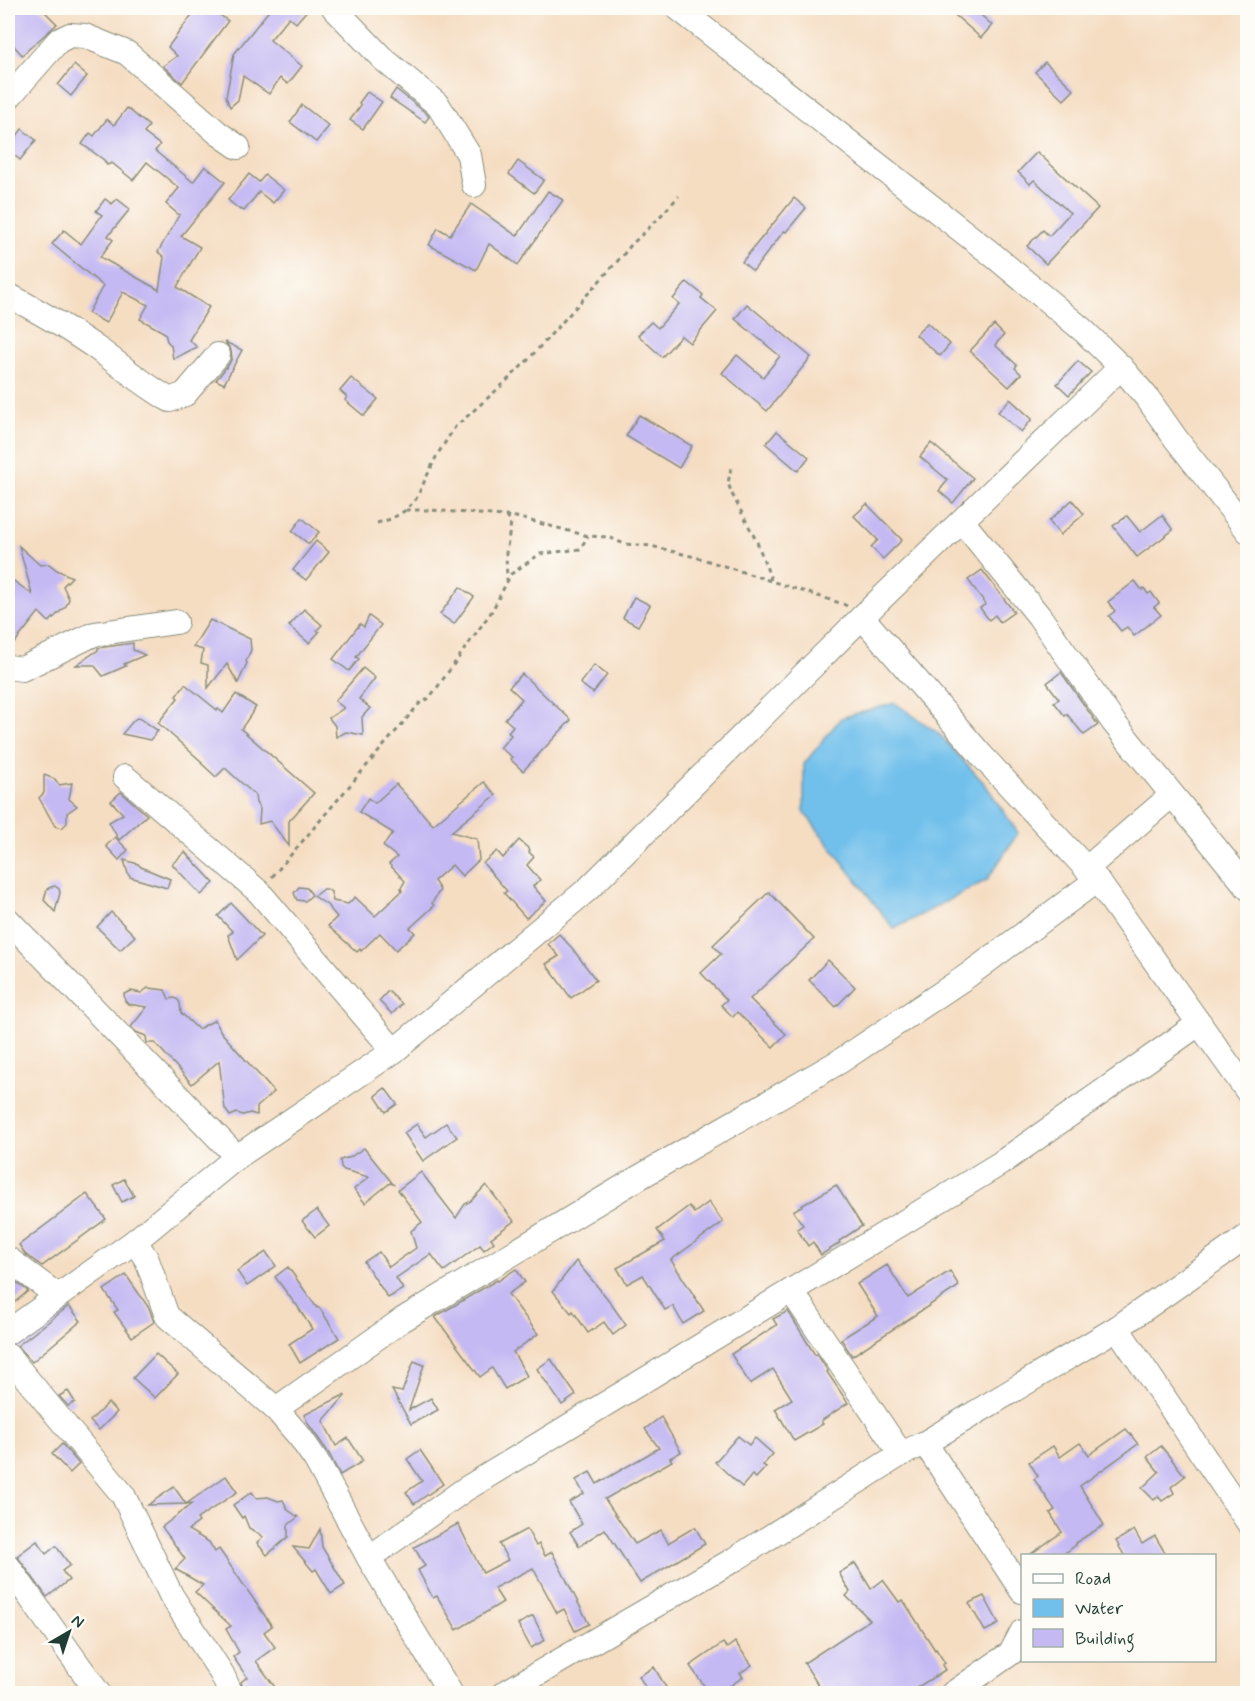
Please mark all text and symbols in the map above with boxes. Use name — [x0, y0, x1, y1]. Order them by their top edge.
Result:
legend — [1021, 1554, 1216, 1662]
text: Road — [1075, 1567, 1111, 1591]
text: Water — [1075, 1597, 1124, 1621]
north arrow — [39, 1602, 99, 1662]
text: N — [67, 1610, 88, 1633]
text: Building — [1075, 1627, 1135, 1653]

